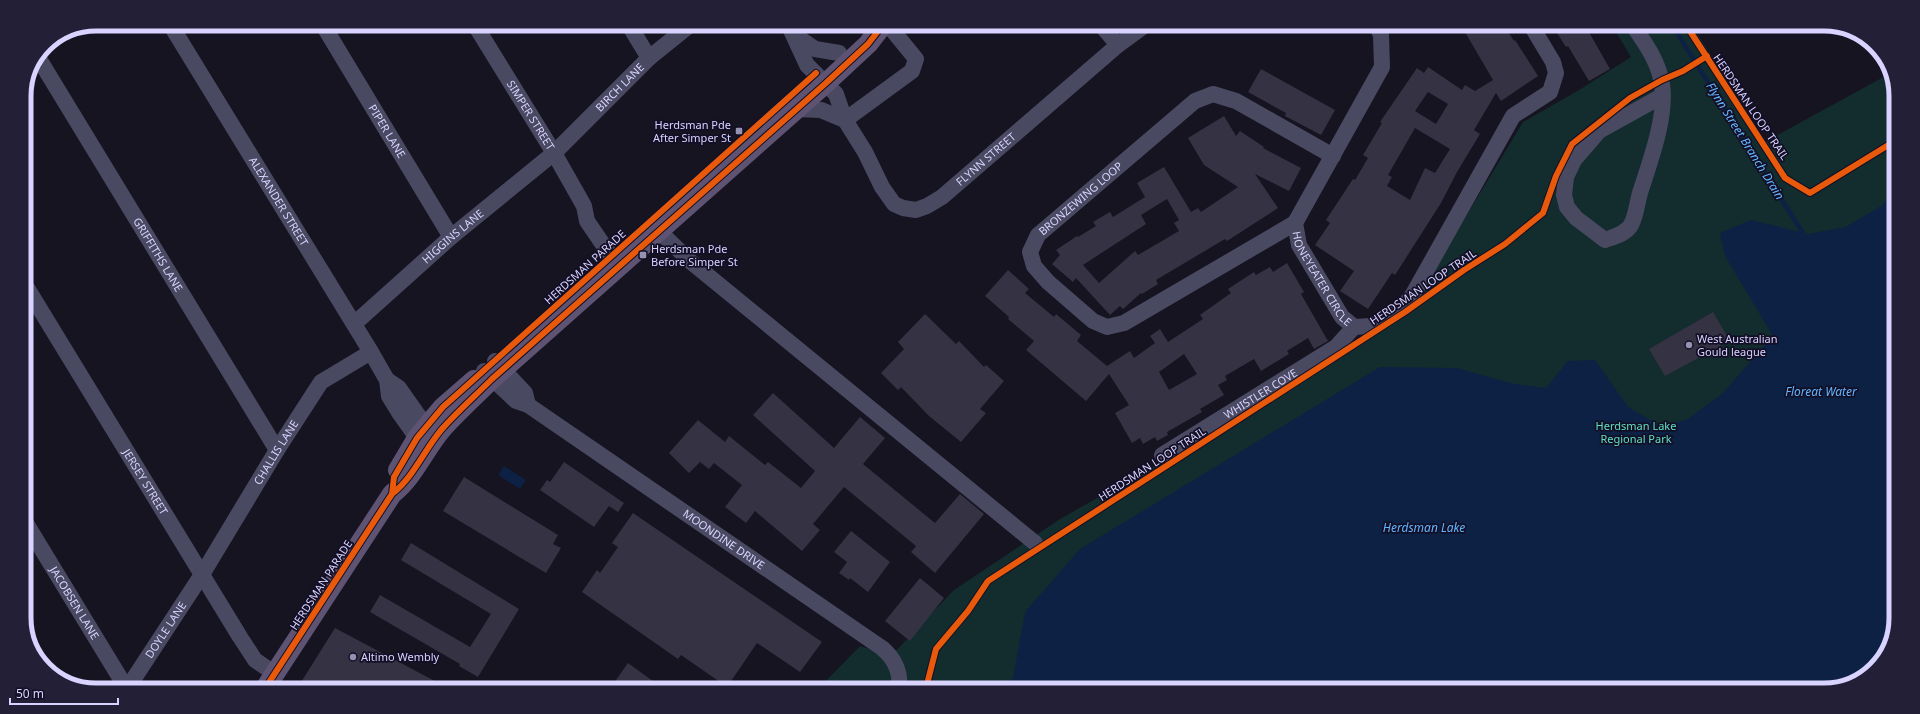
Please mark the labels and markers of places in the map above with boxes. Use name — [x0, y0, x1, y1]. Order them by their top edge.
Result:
place label: Herdsman Pde After Simper St — [653, 117, 731, 145]
marker: Herdsman Pde After Simper St — [734, 126, 744, 136]
place label: Herdsman Pde Before Simper St — [651, 241, 738, 269]
marker: Herdsman Pde Before Simper St — [638, 250, 648, 260]
place label: West Australian Gould league — [1697, 331, 1778, 359]
marker: West Australian Gould league — [1684, 340, 1694, 350]
place label: Altimo Wembly — [361, 649, 440, 664]
marker: Altimo Wembly — [348, 652, 358, 662]

